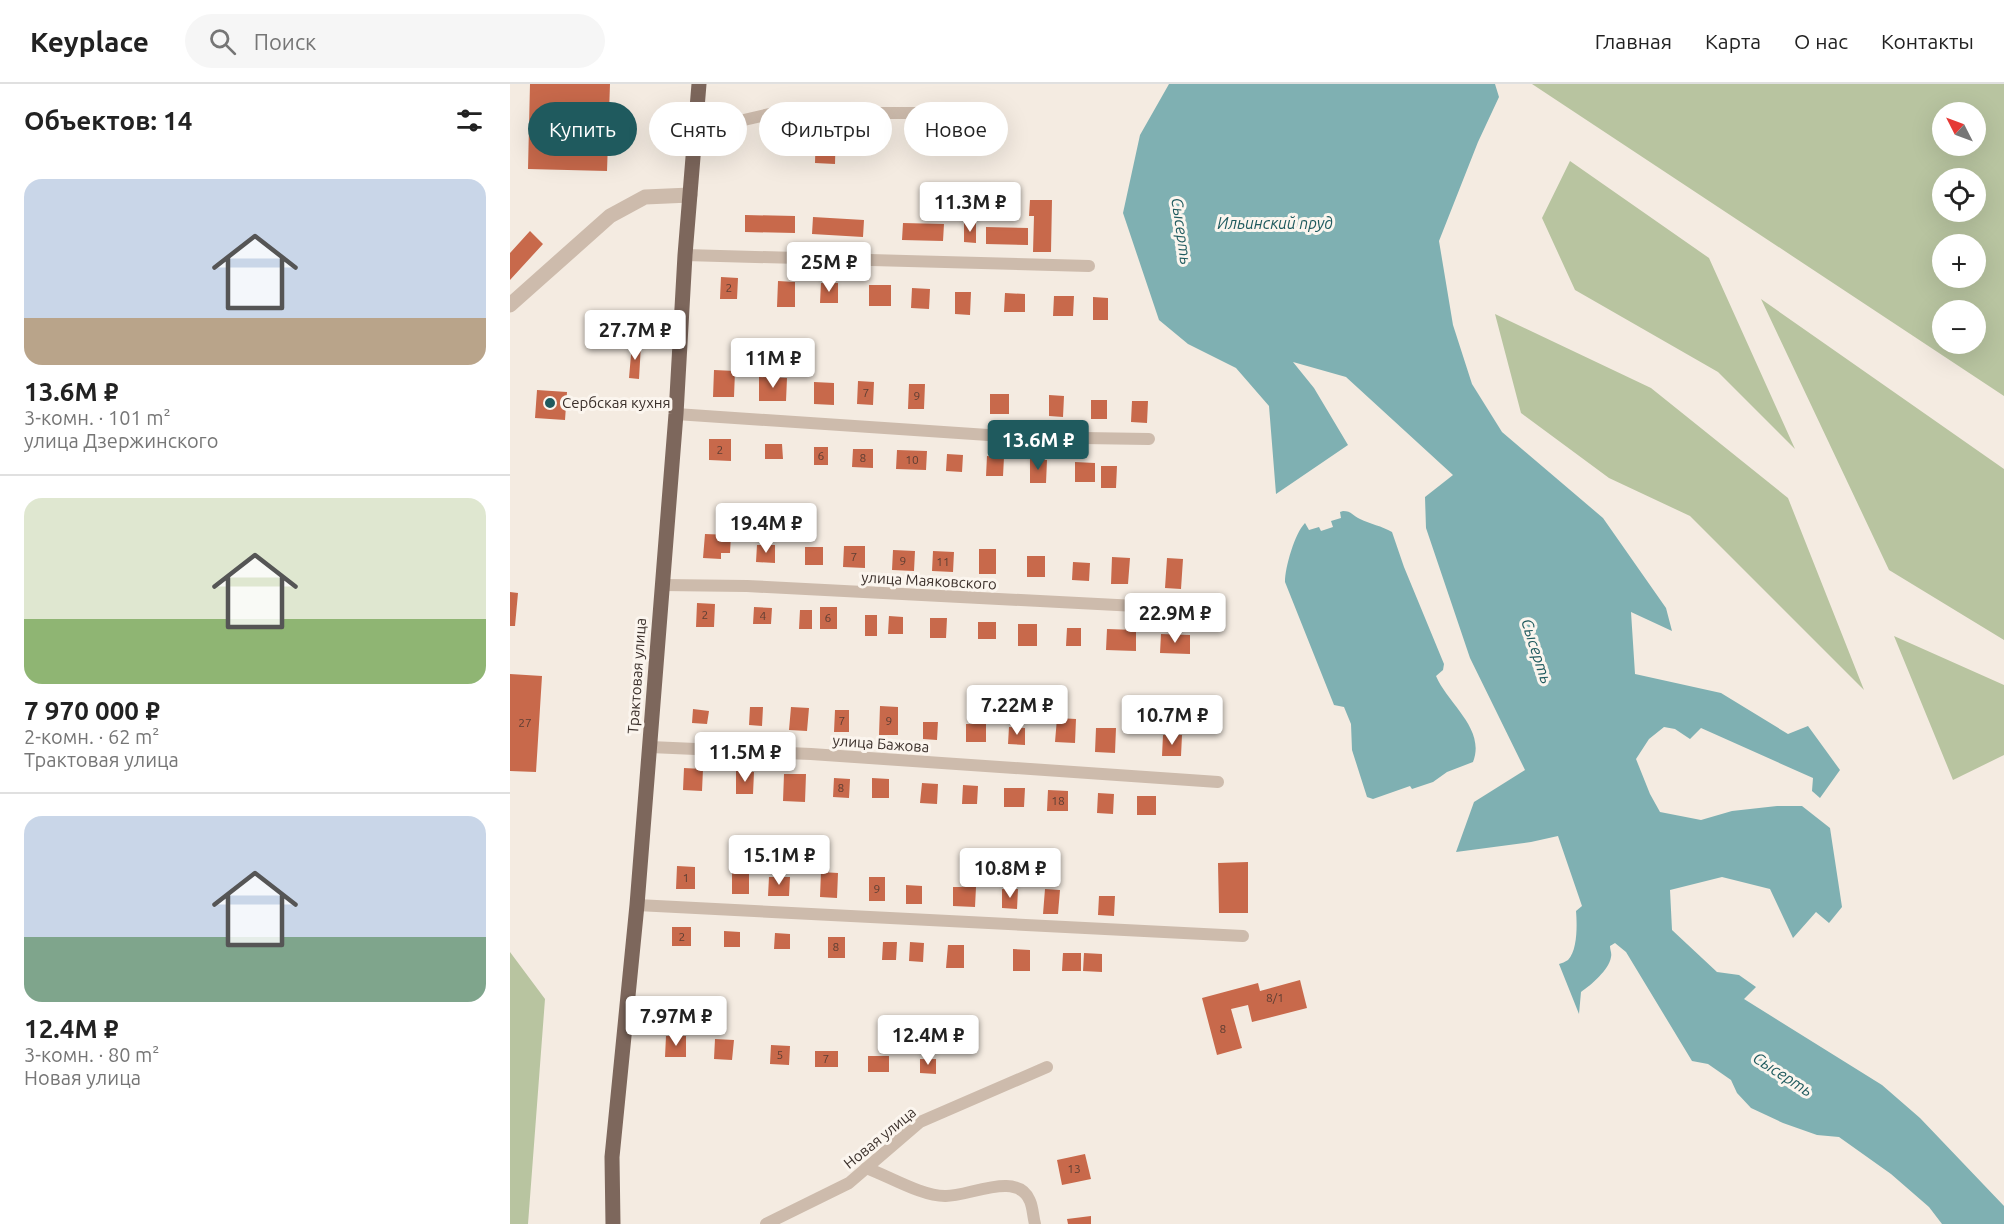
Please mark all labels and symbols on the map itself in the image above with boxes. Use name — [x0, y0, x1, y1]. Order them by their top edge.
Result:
north arrow — [1932, 102, 1986, 156]
pin: 11.3M ₽ — [915, 182, 1025, 233]
water label: Сысерть — [1168, 196, 1196, 266]
water label: Ильинский пруд — [1217, 214, 1333, 232]
pin: 25M ₽ — [787, 242, 871, 293]
house number: 2 — [726, 281, 732, 294]
pin: 27.7M ₽ — [580, 310, 690, 361]
pin: 11M ₽ — [731, 338, 815, 389]
house number: 7 — [863, 386, 869, 399]
house number: 9 — [914, 389, 920, 402]
place label: Сербская кухня — [562, 394, 671, 411]
marker: Сербская кухня — [543, 396, 557, 410]
pin: 13.6M ₽ — [983, 420, 1093, 471]
house number: 2 — [717, 443, 723, 456]
house number: 6 — [818, 449, 825, 462]
house number: 8 — [860, 451, 867, 464]
house number: 10 — [905, 453, 919, 466]
pin: 19.4M ₽ — [711, 503, 821, 554]
house number: 7 — [851, 550, 857, 563]
house number: 9 — [900, 554, 906, 567]
house number: 11 — [936, 555, 950, 568]
street label: улица Маяковского — [861, 568, 997, 593]
pin: 22.9M ₽ — [1120, 593, 1230, 644]
house number: 2 — [702, 608, 708, 621]
house number: 4 — [760, 609, 767, 622]
house number: 6 — [825, 611, 832, 624]
water label: Сысерть — [1518, 616, 1556, 686]
street label: Трактовая улица — [624, 617, 649, 735]
pin: 7.22M ₽ — [962, 685, 1072, 736]
pin: 10.7M ₽ — [1117, 695, 1227, 746]
house number: 7 — [839, 714, 845, 727]
house number: 9 — [886, 714, 892, 727]
house number: 27 — [518, 716, 532, 729]
pin: 11.5M ₽ — [690, 732, 800, 783]
street label: улица Бажова — [832, 732, 930, 755]
house number: 8 — [838, 781, 845, 794]
house number: 18 — [1051, 794, 1065, 807]
pin: 15.1M ₽ — [724, 835, 834, 886]
pin: 10.8M ₽ — [955, 848, 1065, 899]
house number: 1 — [683, 871, 689, 884]
house number: 9 — [874, 882, 880, 895]
house number: 2 — [679, 930, 685, 943]
house number: 8 — [833, 940, 840, 953]
house number: 8/1 — [1266, 991, 1284, 1004]
pin: 7.97M ₽ — [621, 996, 731, 1047]
pin: 12.4M ₽ — [873, 1015, 983, 1066]
house number: 8 — [1220, 1022, 1227, 1035]
house number: 5 — [777, 1048, 783, 1061]
water label: Сысерть — [1750, 1048, 1816, 1100]
house number: 7 — [823, 1052, 829, 1065]
street label: Новая улица — [840, 1103, 919, 1172]
house number: 13 — [1067, 1162, 1081, 1175]

